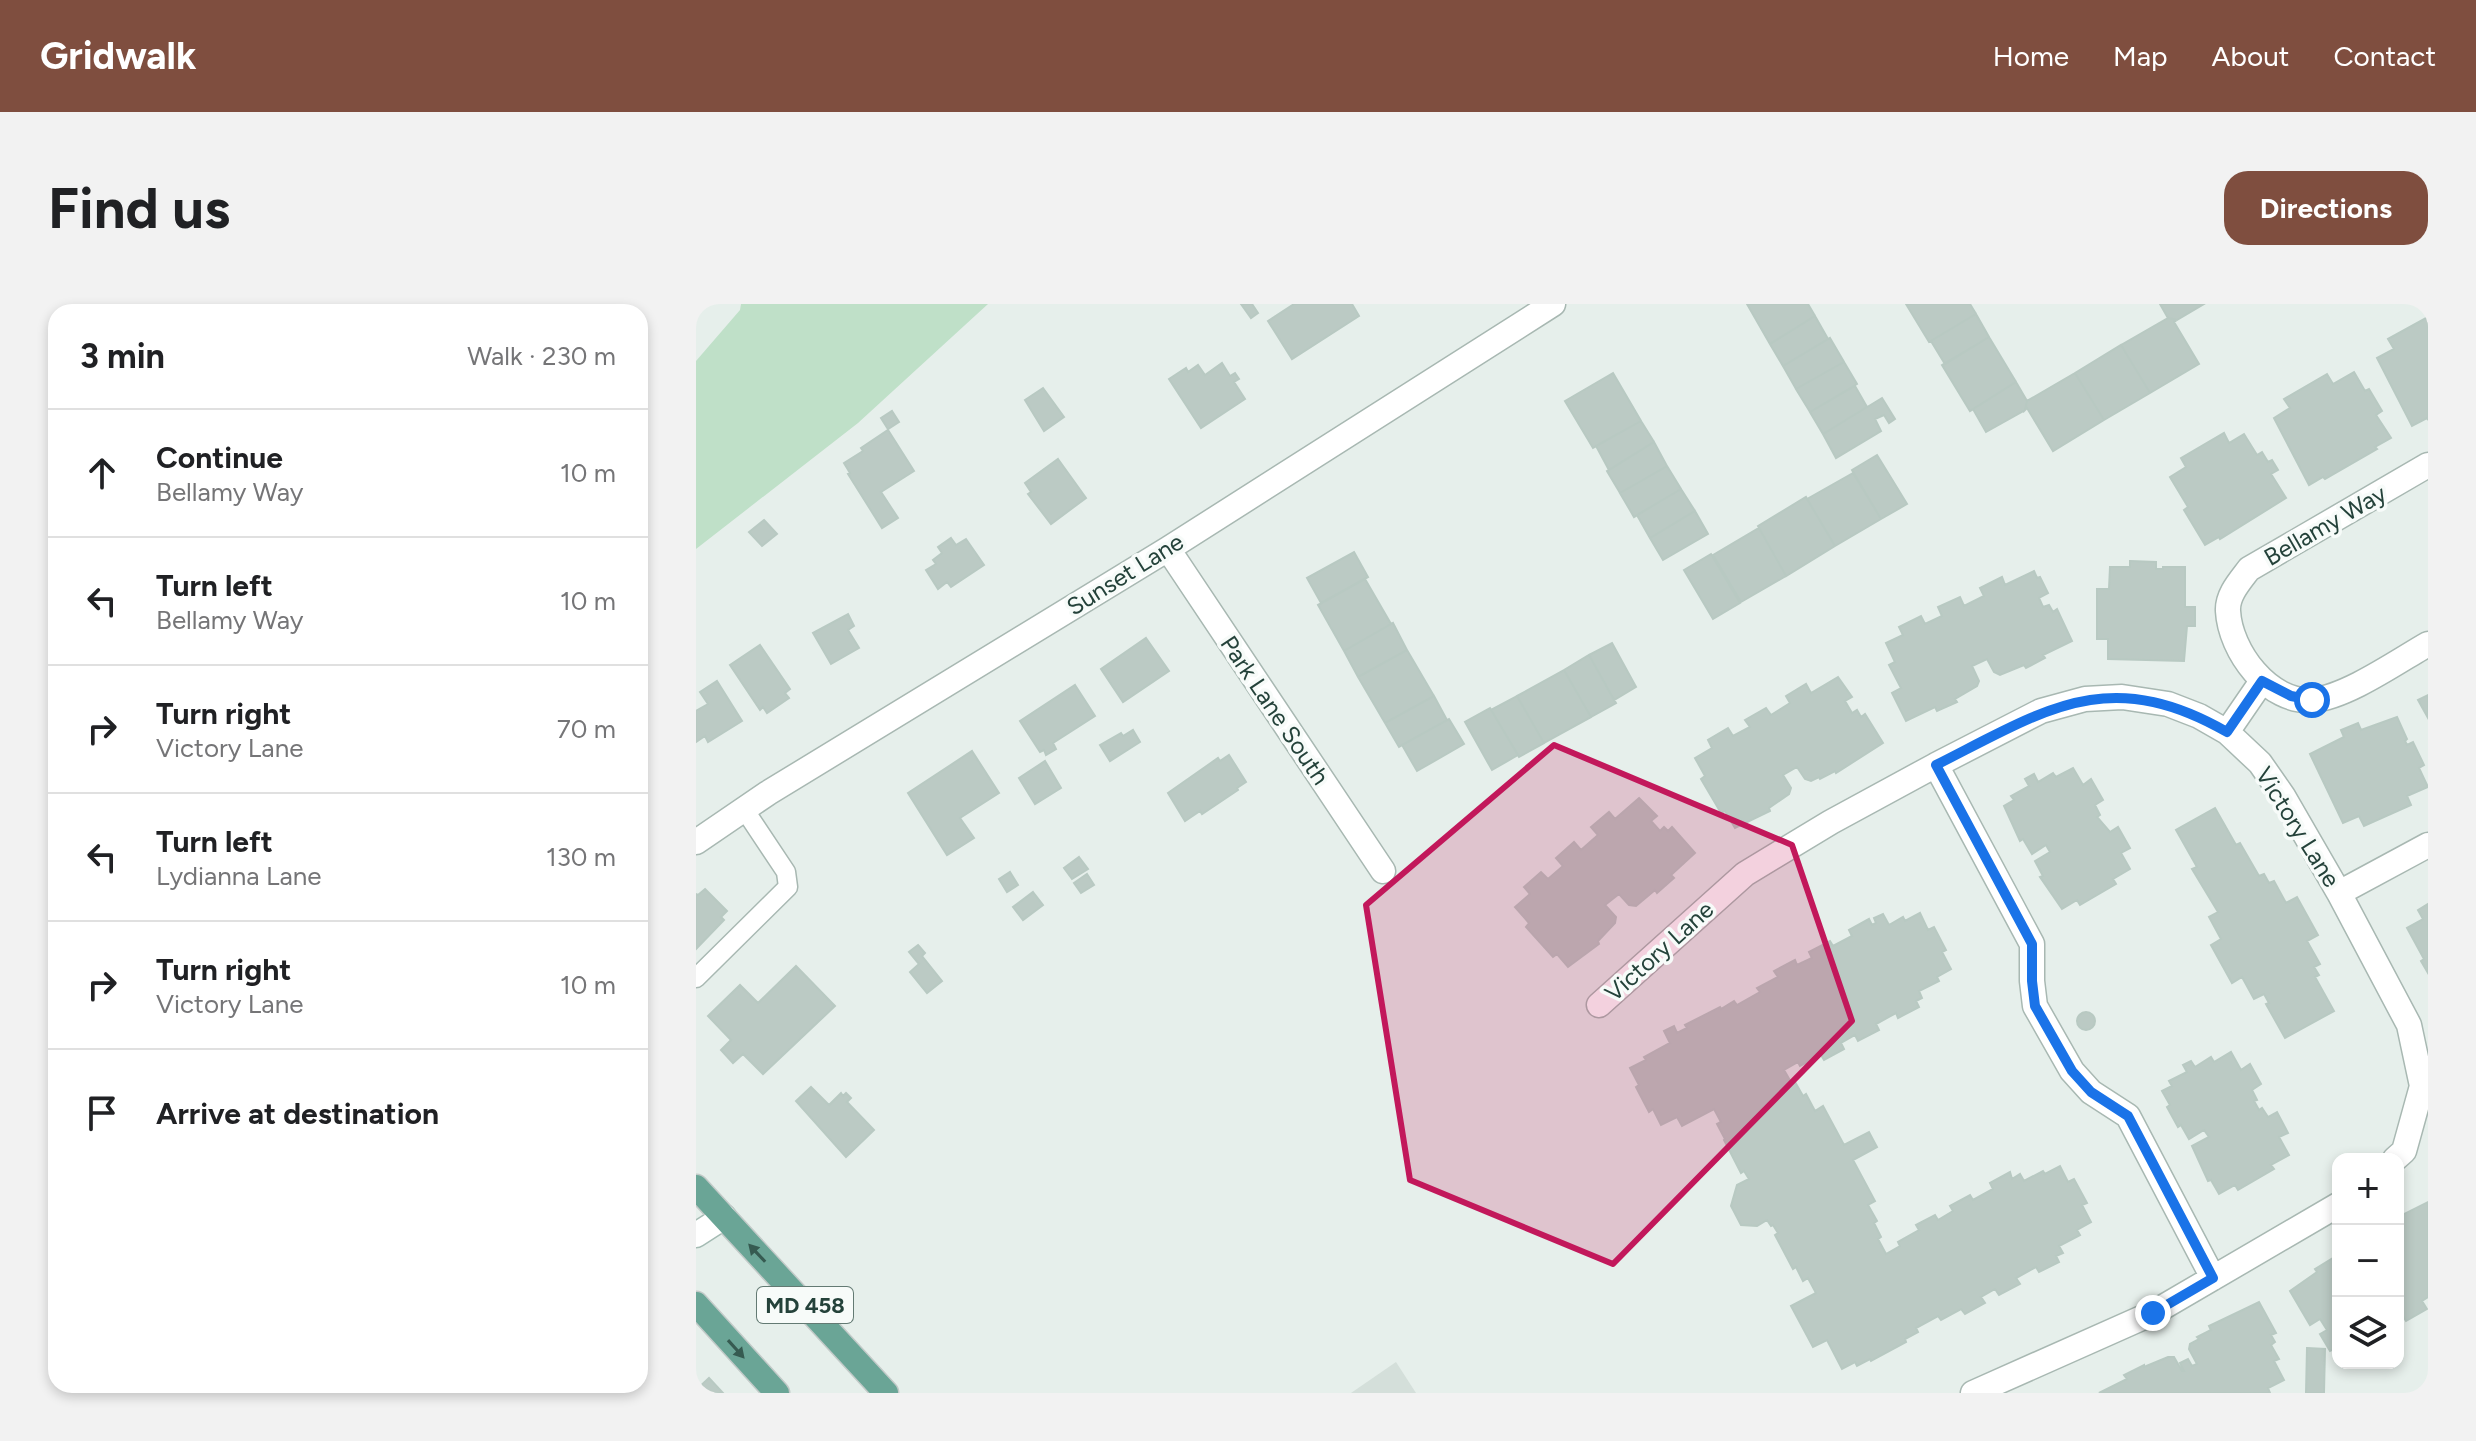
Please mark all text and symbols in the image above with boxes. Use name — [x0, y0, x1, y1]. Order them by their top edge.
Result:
text: Gridwalk — [40, 33, 196, 79]
text: Home — [1993, 39, 2069, 73]
text: Map — [2113, 39, 2168, 73]
text: About — [2212, 39, 2289, 73]
text: Contact — [2333, 39, 2436, 73]
button: Directions — [2224, 171, 2428, 245]
text: Find us — [48, 175, 230, 242]
text: 3 min — [80, 336, 165, 377]
text: Walk · 230 m — [467, 340, 616, 372]
text: Continue — [156, 439, 283, 476]
icon: ahead — [80, 451, 124, 495]
text: 10 m — [560, 457, 616, 489]
text: Bellamy Way — [156, 476, 303, 508]
street label: Bellamy Way — [2259, 478, 2392, 572]
street label: Sunset Lane — [1061, 527, 1189, 621]
text: Turn left — [156, 567, 273, 604]
icon: left — [80, 579, 124, 623]
text: 10 m — [560, 585, 616, 617]
text: Bellamy Way — [156, 604, 303, 636]
street label: Park Lane South — [1215, 630, 1335, 790]
route start — [2294, 682, 2330, 718]
text: Turn right — [156, 695, 291, 732]
icon: right — [80, 707, 124, 751]
text: 70 m — [557, 713, 616, 745]
text: Victory Lane — [156, 732, 303, 764]
street label: Victory Lane — [2250, 762, 2346, 892]
text: Turn left — [156, 823, 273, 860]
icon: left — [80, 835, 124, 879]
text: 130 m — [546, 841, 616, 873]
text: Lydianna Lane — [156, 860, 321, 892]
street label: Victory Lane — [1599, 895, 1719, 1007]
text: Turn right — [156, 951, 291, 988]
icon: right — [80, 963, 124, 1007]
text: 10 m — [560, 969, 616, 1001]
text: Victory Lane — [156, 988, 303, 1020]
icon: arrive — [80, 1091, 124, 1135]
text: Arrive at destination — [156, 1095, 439, 1132]
map controls — [2332, 1153, 2404, 1369]
button: + — [2332, 1153, 2404, 1225]
button: − — [2332, 1225, 2404, 1297]
one-way arrow — [749, 1244, 767, 1263]
road number: MD 458 — [757, 1287, 853, 1323]
route end — [2135, 1295, 2171, 1331]
button: layers — [2332, 1297, 2404, 1369]
one-way arrow — [727, 1339, 745, 1358]

